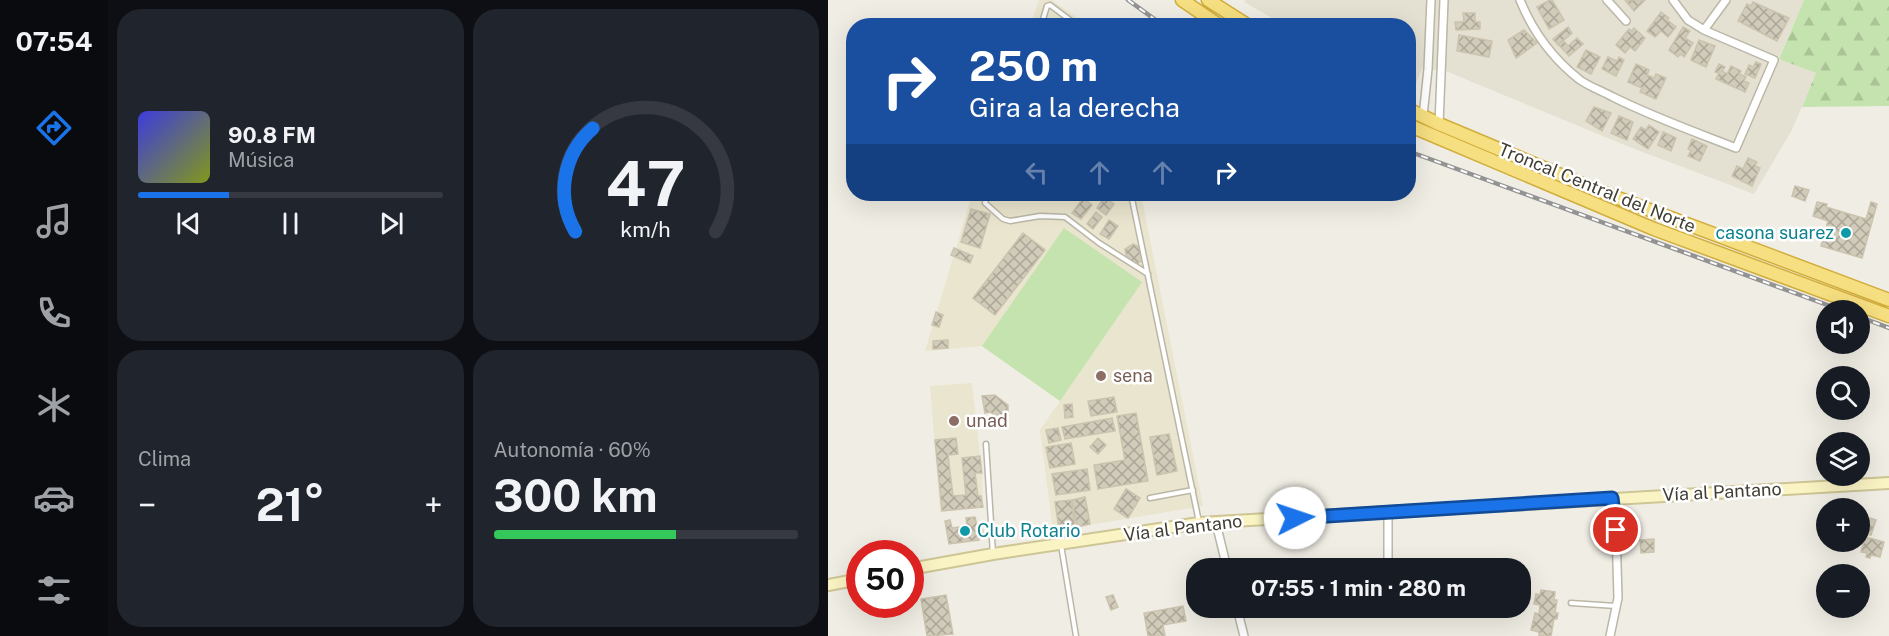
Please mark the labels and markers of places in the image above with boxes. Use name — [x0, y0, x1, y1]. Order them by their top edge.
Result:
place label: casona suarez — [1715, 222, 1834, 243]
marker: casona suarez — [1839, 226, 1853, 240]
place label: sena — [1113, 365, 1153, 386]
marker: sena — [1094, 369, 1108, 383]
place label: unad — [966, 410, 1008, 431]
marker: unad — [947, 414, 961, 428]
pin — [1590, 504, 1641, 555]
place label: Club Rotario — [977, 520, 1080, 541]
marker: Club Rotario — [958, 524, 972, 538]

